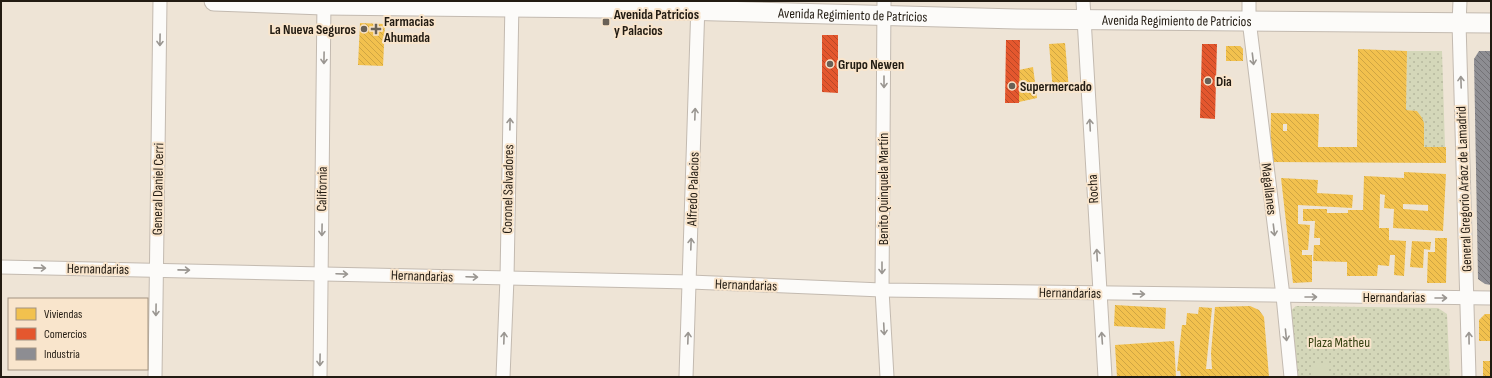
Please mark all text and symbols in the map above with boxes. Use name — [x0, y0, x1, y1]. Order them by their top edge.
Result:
street label: Avenida Regimiento de Patricios — [777, 4, 928, 25]
place label: Avenida Patricios y Palacios — [613, 6, 699, 39]
street label: Avenida Regimiento de Patricios — [1101, 11, 1252, 29]
place label: Farmacias Ahumada — [383, 13, 434, 46]
marker: Avenida Patricios y Palacios — [601, 17, 611, 27]
place label: La Nueva Seguros — [269, 21, 356, 38]
marker: La Nueva Seguros — [359, 24, 369, 34]
marker: Farmacias Ahumada — [371, 24, 381, 34]
one-way arrow — [156, 33, 164, 46]
one-way arrow — [320, 51, 327, 64]
one-way arrow — [1249, 52, 1257, 65]
place label: Grupo Newen — [838, 56, 904, 73]
marker: Grupo Newen — [825, 59, 835, 69]
place label: Dia — [1216, 73, 1232, 90]
one-way arrow — [880, 75, 887, 88]
marker: Dia — [1203, 76, 1213, 86]
one-way arrow — [1457, 76, 1465, 89]
place label: Supermercado — [1020, 78, 1092, 95]
marker: Supermercado — [1007, 81, 1017, 91]
street label: General Gregorio Aráoz de Lamadrid — [1453, 106, 1475, 272]
one-way arrow — [692, 108, 699, 121]
one-way arrow — [506, 118, 514, 131]
one-way arrow — [1086, 119, 1093, 132]
street label: Benito Quinquela Martín — [875, 133, 892, 245]
street label: General Daniel Cerri — [149, 143, 167, 235]
street label: Coronel Salvadores — [499, 144, 517, 234]
street label: Alfredo Palacios — [683, 152, 703, 227]
street label: Magallanes — [1257, 162, 1281, 216]
street label: California — [313, 166, 331, 212]
street label: Rocha — [1084, 174, 1102, 204]
one-way arrow — [318, 223, 326, 236]
one-way arrow — [1271, 223, 1278, 236]
one-way arrow — [687, 238, 695, 251]
one-way arrow — [1094, 249, 1101, 262]
street label: Hernandarias — [67, 260, 129, 278]
one-way arrow — [878, 261, 886, 274]
one-way arrow — [33, 264, 46, 271]
street label: Hernandarias — [391, 266, 453, 286]
one-way arrow — [177, 267, 190, 274]
one-way arrow — [335, 270, 348, 278]
one-way arrow — [465, 273, 478, 281]
street label: Hernandarias — [715, 275, 777, 295]
street label: Hernandarias — [1039, 284, 1101, 302]
street label: Hernandarias — [1363, 289, 1425, 306]
one-way arrow — [1132, 290, 1145, 298]
one-way arrow — [1304, 293, 1317, 301]
one-way arrow — [1434, 294, 1447, 302]
legend — [8, 298, 148, 370]
one-way arrow — [153, 303, 160, 316]
text: Viviendas — [44, 307, 82, 322]
one-way arrow — [881, 322, 888, 335]
text: Comercios — [44, 327, 87, 342]
one-way arrow — [1283, 328, 1290, 341]
one-way arrow — [501, 332, 508, 345]
one-way arrow — [684, 332, 691, 345]
one-way arrow — [1099, 332, 1106, 345]
one-way arrow — [1465, 332, 1472, 345]
park label: Plaza Matheu — [1308, 334, 1370, 351]
text: Industria — [44, 347, 80, 362]
one-way arrow — [316, 353, 324, 366]

